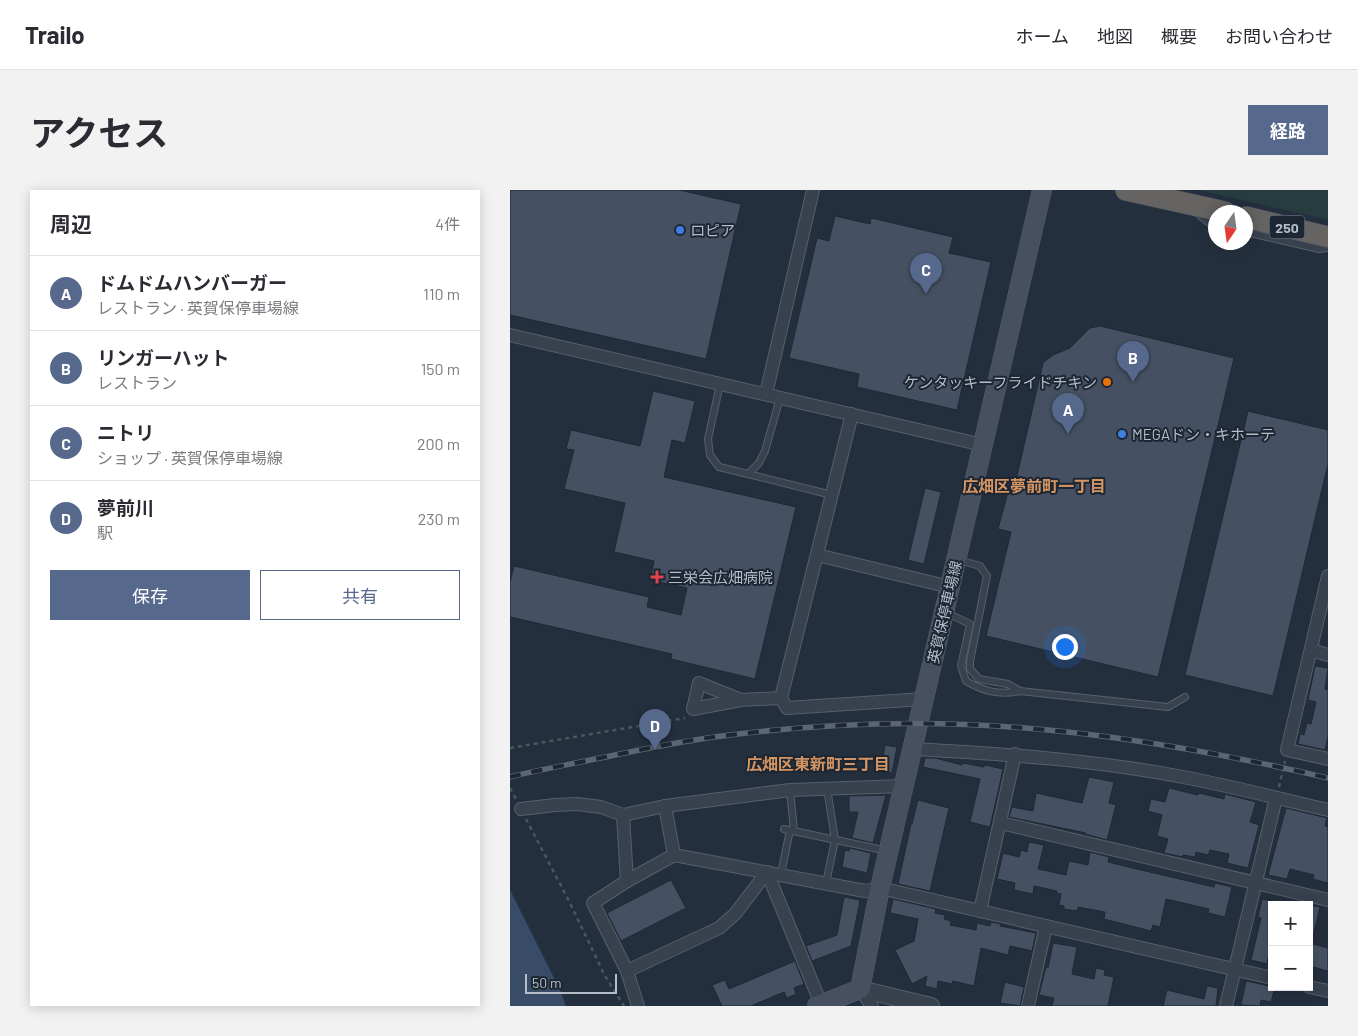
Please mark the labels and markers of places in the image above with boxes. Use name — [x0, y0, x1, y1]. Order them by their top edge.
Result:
place label: ロピア — [690, 221, 735, 239]
marker: ロピア — [674, 224, 686, 236]
pin: C — [910, 253, 942, 294]
pin: B — [1117, 341, 1149, 382]
place label: ケンタッキーフライドチキン — [904, 373, 1097, 391]
marker: ケンタッキーフライドチキン — [1101, 376, 1113, 388]
pin: A — [1052, 393, 1084, 434]
place label: MEGAドン・キホーテ — [1132, 425, 1275, 443]
marker: MEGAドン・キホーテ — [1116, 428, 1128, 440]
place label: 三栄会広畑病院 — [668, 568, 773, 586]
marker: 三栄会広畑病院 — [650, 570, 664, 584]
pin: D — [639, 709, 671, 750]

